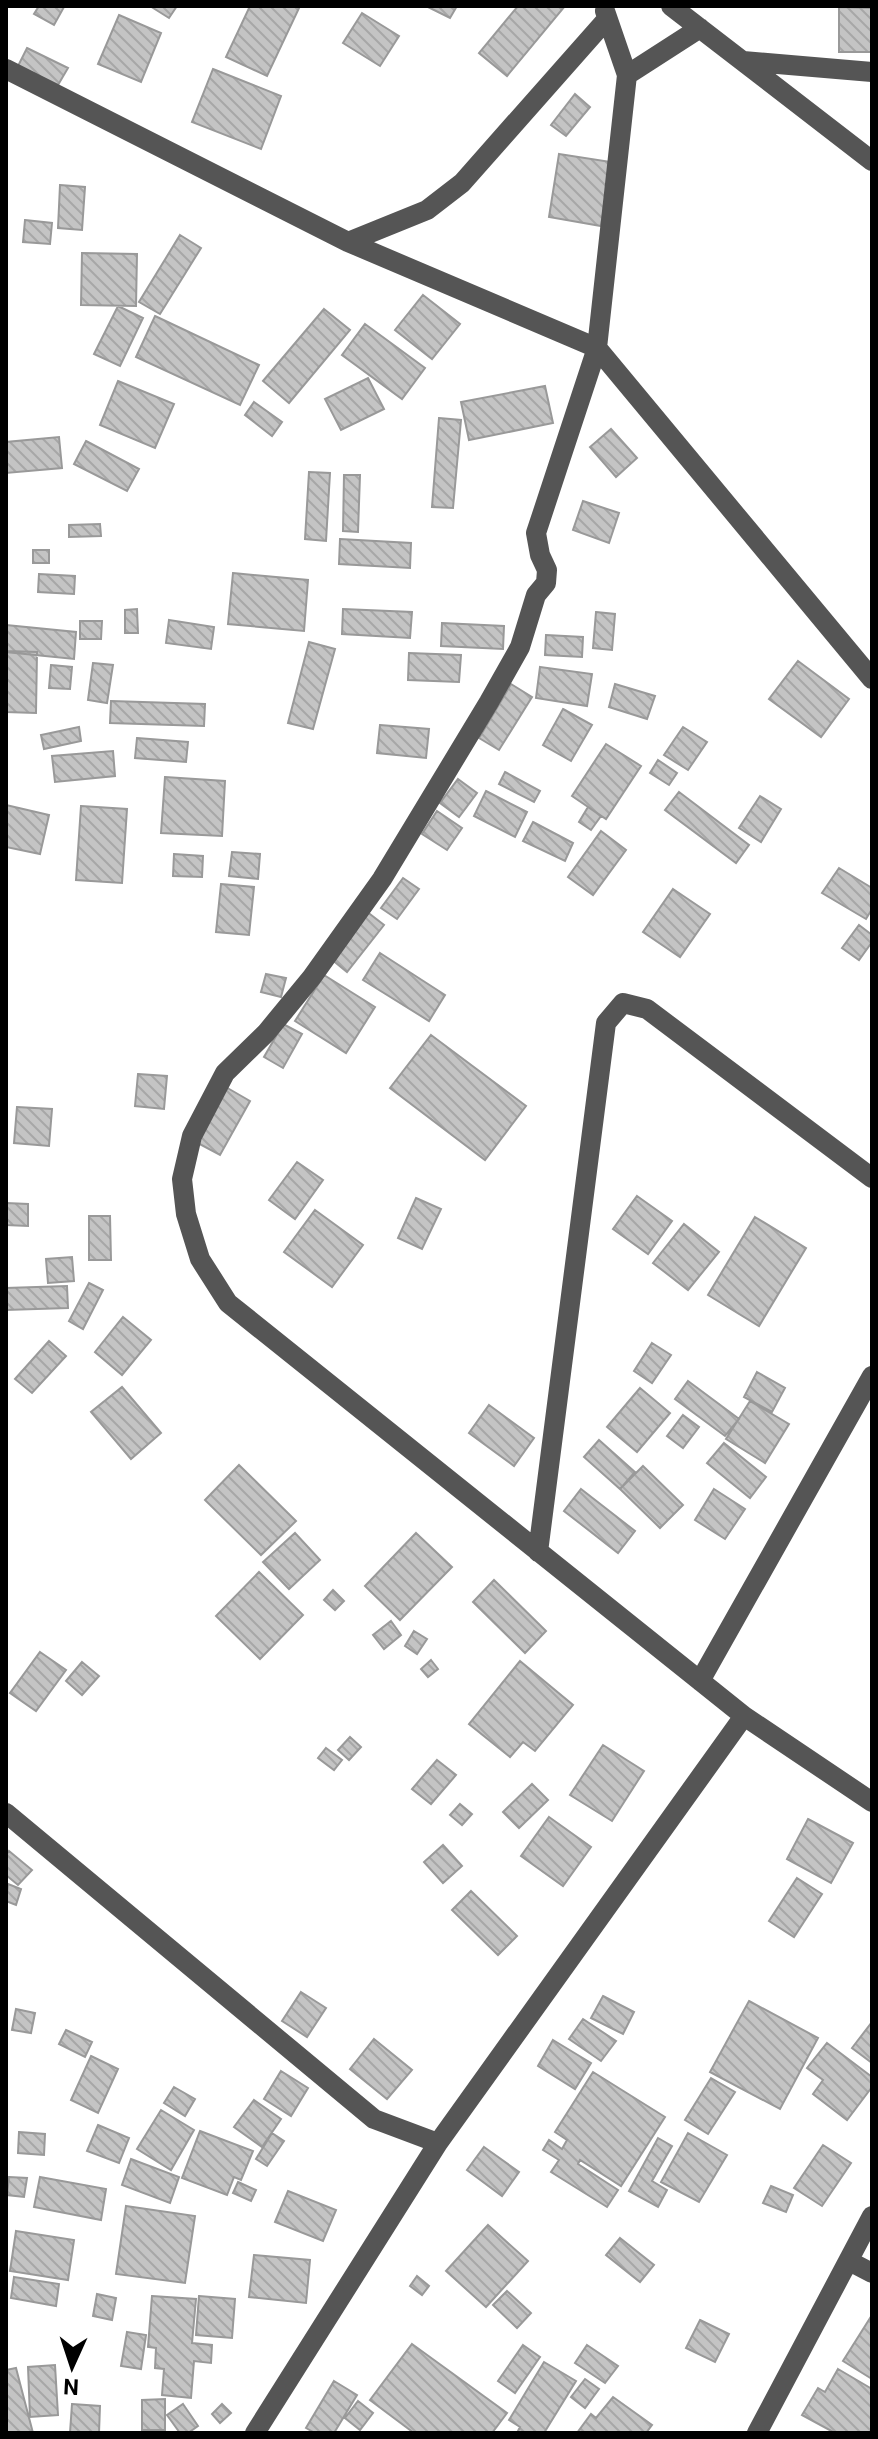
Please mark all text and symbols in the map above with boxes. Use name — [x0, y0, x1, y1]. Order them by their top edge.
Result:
north arrow — [32, 2327, 112, 2407]
text: N — [63, 2374, 79, 2399]

